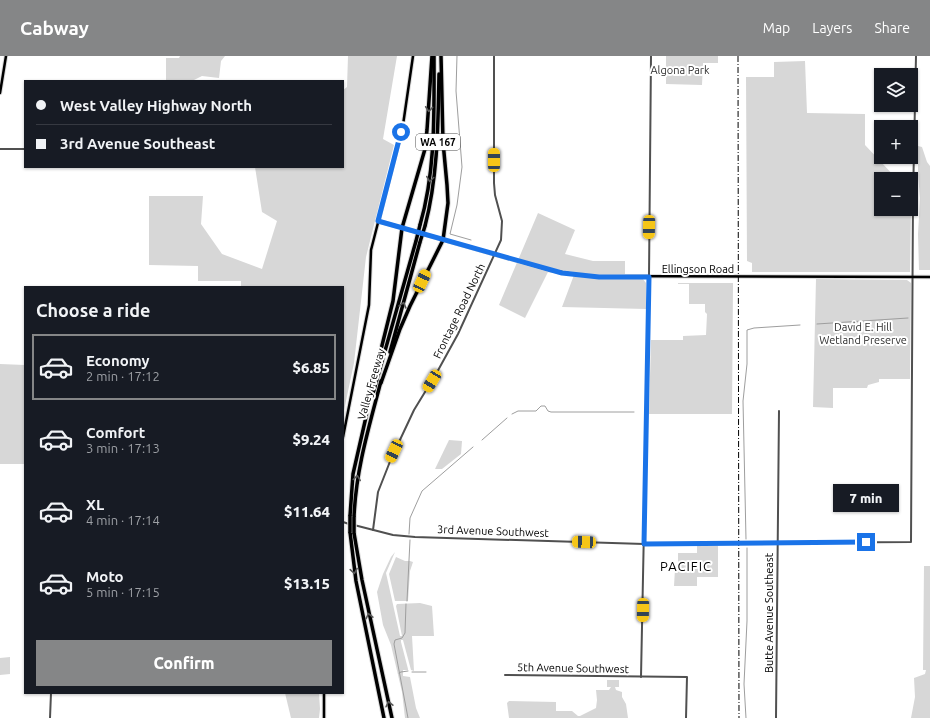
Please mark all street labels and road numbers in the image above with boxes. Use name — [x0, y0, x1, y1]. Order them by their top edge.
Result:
road number: WA 167 — [416, 134, 460, 150]
street label: Frontage Road North — [431, 262, 487, 360]
street label: Ellingson Road — [662, 263, 734, 275]
street label: Valley Freeway — [355, 346, 387, 421]
street label: 3rd Avenue Southwest — [437, 523, 550, 539]
street label: Butte Avenue Southeast — [763, 552, 775, 673]
street label: 5th Avenue Southwest — [517, 661, 630, 675]

